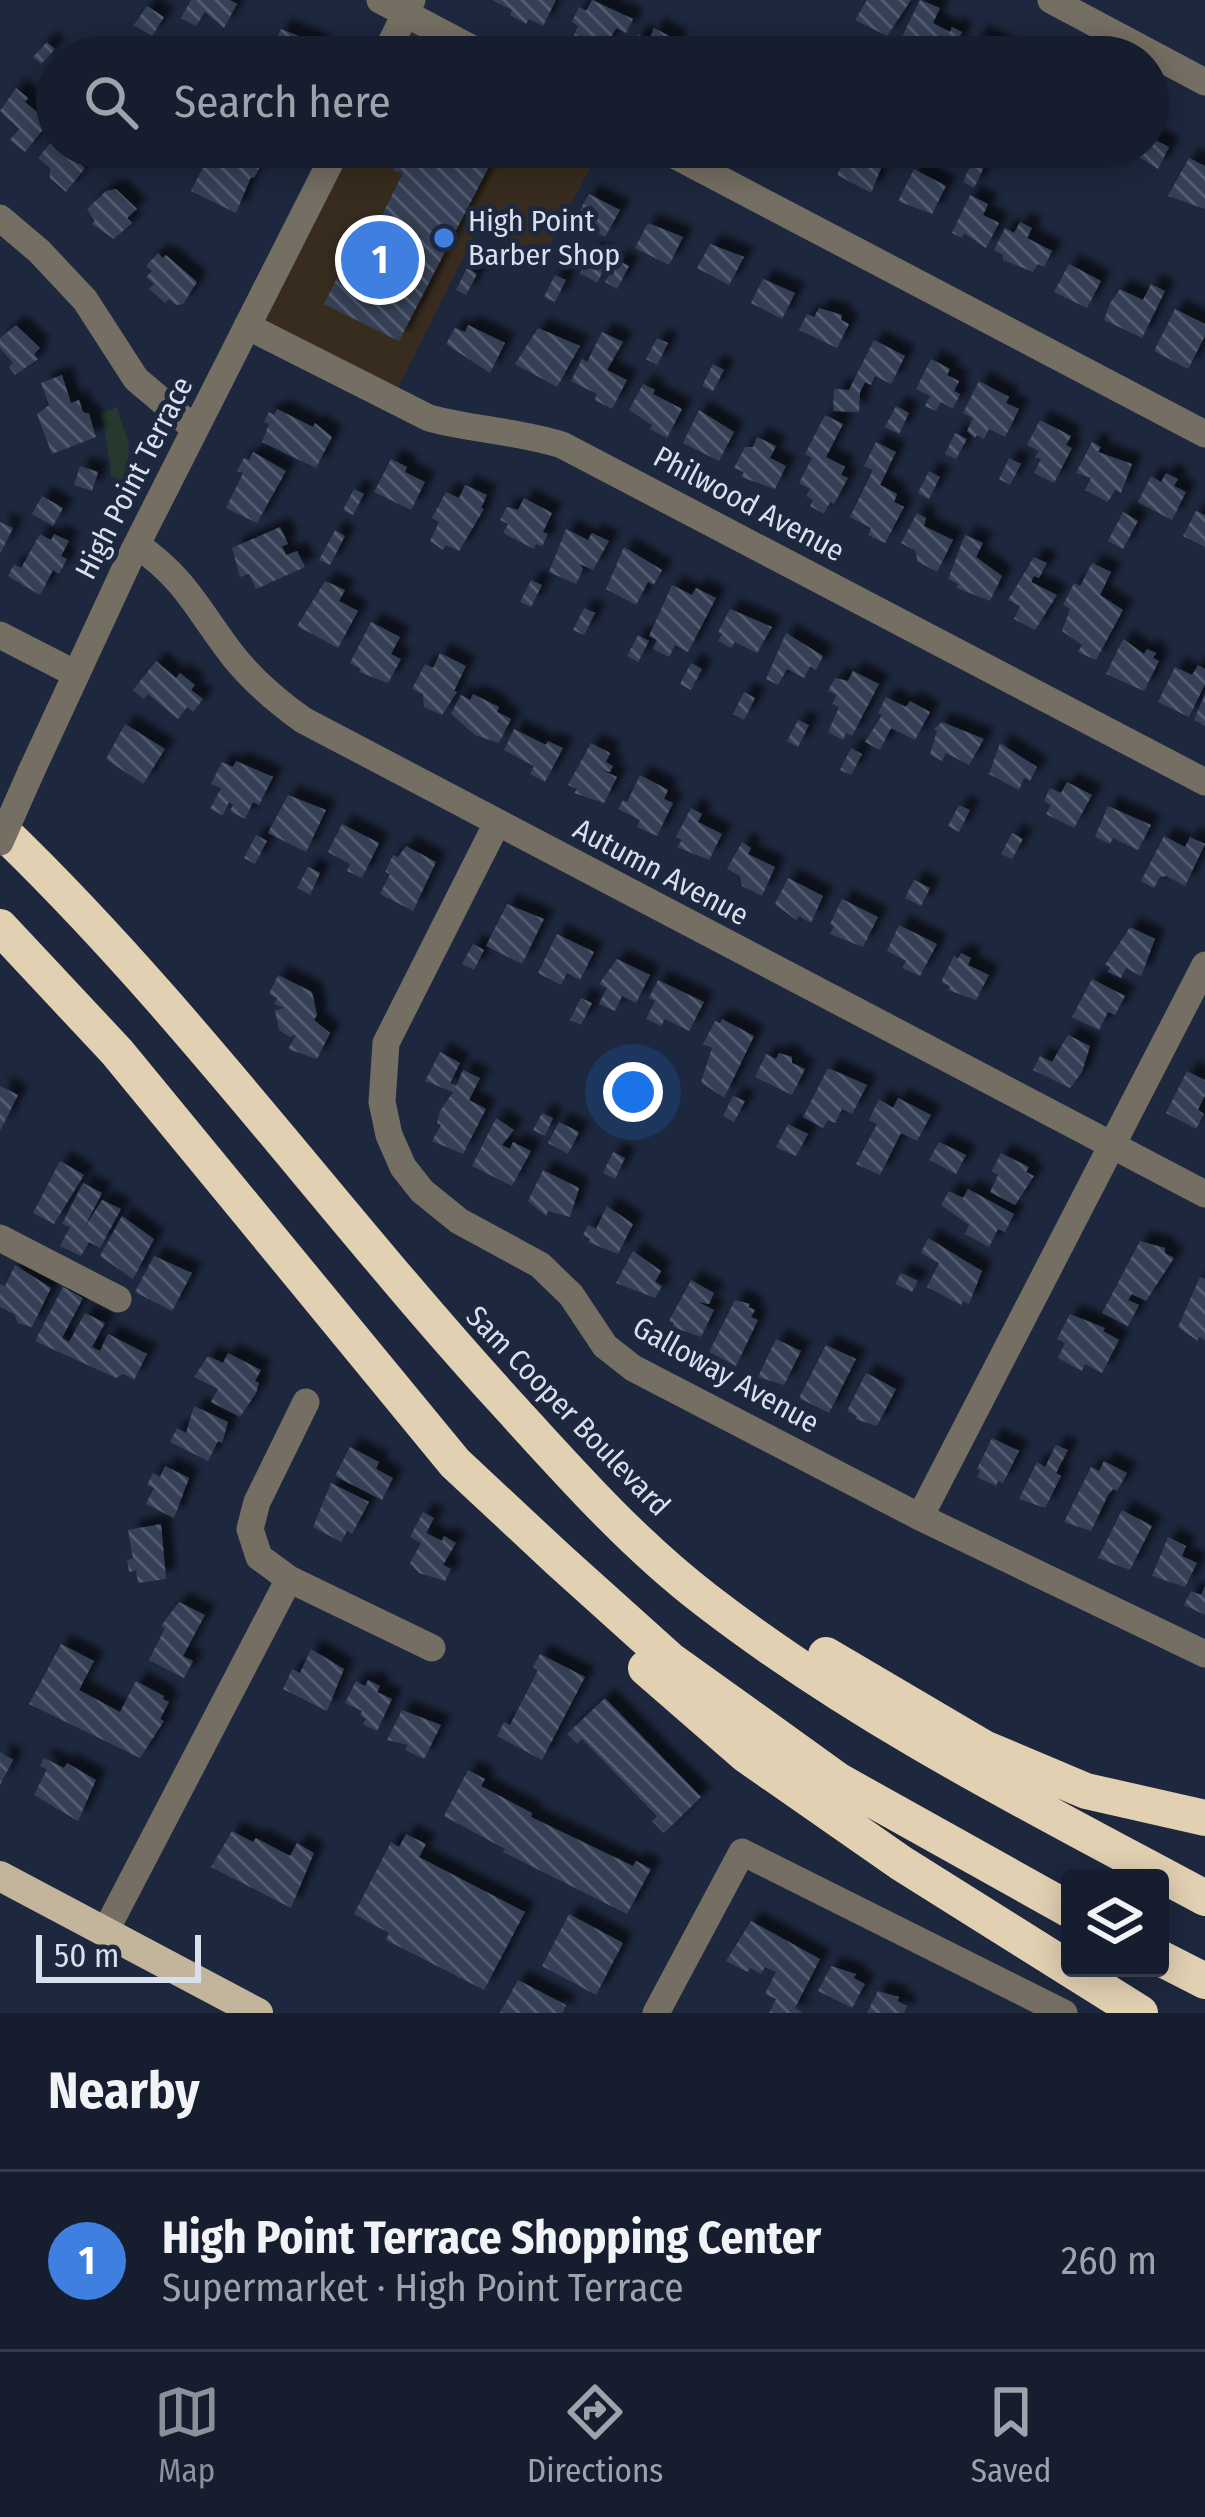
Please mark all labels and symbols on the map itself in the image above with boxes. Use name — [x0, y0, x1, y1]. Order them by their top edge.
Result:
place label: High Point Barber Shop — [468, 203, 620, 273]
pin: 1 — [341, 215, 419, 305]
marker: High Point Barber Shop — [431, 225, 457, 251]
street label: High Point Terrace — [67, 371, 201, 585]
street label: Philwood Avenue — [647, 439, 851, 569]
street label: Autumn Avenue — [567, 811, 755, 933]
your location — [603, 1062, 663, 1122]
street label: Sam Cooper Boulevard — [459, 1299, 677, 1523]
street label: Galloway Avenue — [627, 1309, 825, 1441]
scale bar — [36, 1929, 201, 1982]

